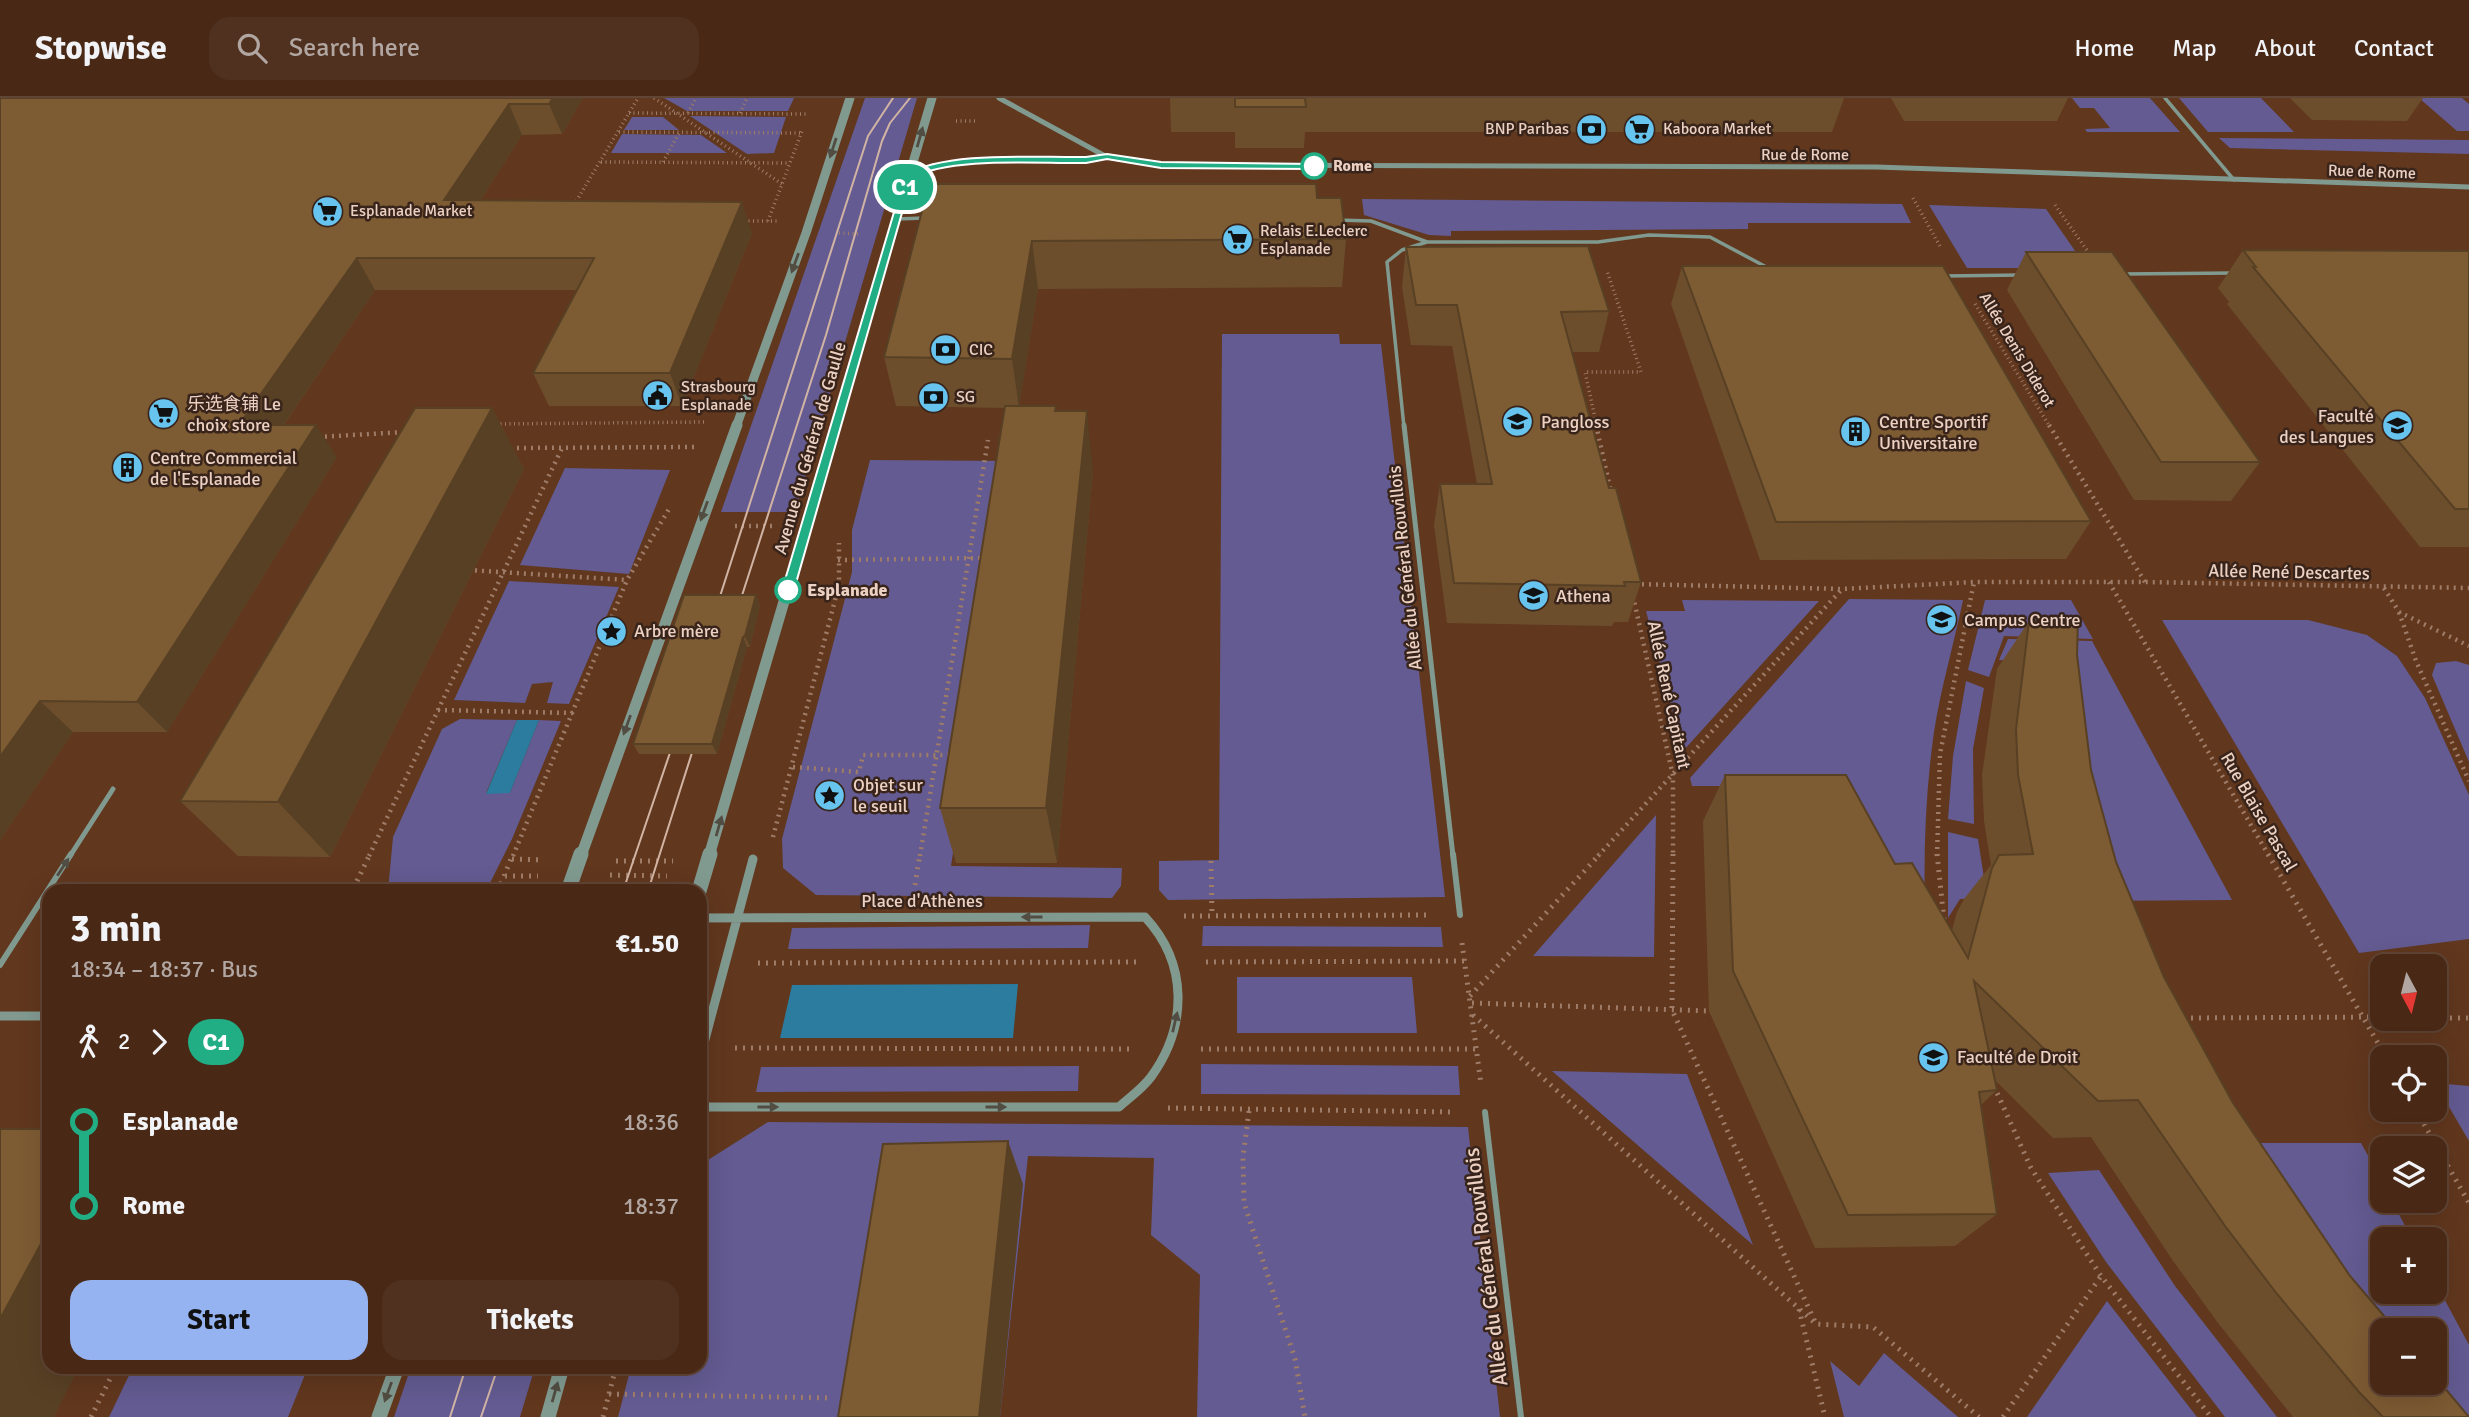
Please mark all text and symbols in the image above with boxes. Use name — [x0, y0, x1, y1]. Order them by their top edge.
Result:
search box — [209, 17, 699, 80]
text: Stopwise — [35, 28, 167, 69]
icon: search — [233, 29, 271, 67]
text: Search here — [289, 32, 420, 64]
text: Home — [2074, 33, 2134, 63]
text: Map — [2172, 33, 2217, 63]
text: About — [2255, 33, 2316, 63]
text: Contact — [2354, 33, 2434, 63]
bank icon: BNP Paribas — [1575, 112, 1609, 146]
supermarket icon: Kaboora Market — [1623, 112, 1657, 146]
place label: BNP Paribas — [1485, 119, 1569, 139]
place label: Kaboora Market — [1663, 119, 1772, 139]
one-way arrow — [915, 127, 925, 148]
one-way arrow — [828, 138, 838, 159]
street label: Rue de Rome — [1761, 145, 1849, 165]
marker: Rome — [1301, 153, 1327, 179]
place label: Rome — [1333, 156, 1372, 176]
street label: Rue de Rome — [2328, 160, 2416, 184]
line badge: C1 — [874, 164, 936, 210]
text: C1 — [891, 172, 919, 202]
supermarket icon: Esplanade Market — [310, 194, 344, 228]
place label: Esplanade Market — [350, 201, 473, 221]
place label: Relais E.Leclerc Esplanade — [1260, 221, 1368, 259]
supermarket icon: Relais E.Leclerc Esplanade — [1220, 223, 1254, 257]
one-way arrow — [790, 252, 801, 273]
street label: Allée Denis Diderot — [1975, 289, 2059, 412]
bank icon: CIC — [929, 333, 963, 367]
street label: Avenue du Général de Gaulle — [769, 339, 851, 557]
place label: CIC — [969, 340, 993, 360]
place label: Strasbourg Esplanade — [681, 377, 756, 415]
public building icon: Strasbourg Esplanade — [641, 379, 675, 413]
bank icon: SG — [916, 380, 950, 414]
place label: SG — [956, 387, 975, 407]
place label: 乐选食铺 Le choix store — [187, 393, 281, 436]
supermarket icon: 乐选食铺 Le choix store — [147, 397, 181, 431]
school or university icon: Pangloss — [1501, 405, 1535, 439]
place label: Faculté des Langues — [2279, 405, 2374, 448]
school or university icon: Faculté des Langues — [2380, 409, 2414, 443]
place label: Pangloss — [1541, 411, 1610, 433]
place label: Centre Sportif Universitaire — [1879, 411, 1988, 454]
building icon: Centre Sportif Universitaire — [1839, 415, 1873, 449]
place label: Centre Commercial de l'Esplanade — [150, 447, 297, 490]
building icon: Centre Commercial de l'Esplanade — [110, 451, 144, 485]
street label: Allée du Général Rouvillois — [1383, 465, 1427, 671]
one-way arrow — [698, 501, 709, 522]
street label: Allée René Descartes — [2208, 560, 2370, 584]
marker: Esplanade — [775, 577, 801, 603]
place label: Esplanade — [807, 579, 888, 601]
school or university icon: Athena — [1516, 579, 1550, 613]
place label: Athena — [1556, 585, 1611, 607]
school or university icon: Campus Centre — [1924, 603, 1958, 637]
place label: Campus Centre — [1964, 609, 2081, 631]
place icon: Arbre mère — [594, 614, 628, 648]
street label: Allée René Capitant — [1643, 619, 1695, 771]
place label: Arbre mère — [634, 620, 719, 642]
one-way arrow — [622, 715, 633, 736]
street label: Rue Blaise Pascal — [2216, 748, 2302, 876]
place label: Objet sur le seuil — [853, 774, 923, 817]
place icon: Objet sur le seuil — [813, 778, 847, 812]
one-way arrow — [715, 815, 725, 836]
one-way arrow — [57, 857, 70, 876]
street label: Place d'Athènes — [861, 890, 983, 912]
text: 3 min — [70, 905, 162, 952]
one-way arrow — [1021, 911, 1043, 923]
text: €1.50 — [615, 928, 679, 960]
north arrow — [2370, 954, 2446, 1031]
map controls — [2370, 954, 2447, 1395]
text: 18:34 – 18:37 · Bus — [70, 955, 258, 984]
one-way arrow — [1169, 1011, 1180, 1033]
icon: walk — [70, 1023, 108, 1061]
icon: forward — [140, 1023, 178, 1061]
text: 2 — [118, 1027, 130, 1056]
text: C1 — [202, 1027, 230, 1057]
school or university icon: Faculté de Droit — [1917, 1040, 1951, 1074]
button: locate — [2370, 1045, 2447, 1122]
place label: Faculté de Droit — [1957, 1046, 2078, 1068]
one-way arrow — [757, 1101, 779, 1113]
one-way arrow — [985, 1101, 1007, 1113]
text: Esplanade — [122, 1106, 238, 1138]
text: 18:36 — [623, 1108, 679, 1137]
button: layers — [2370, 1136, 2447, 1213]
street label: Allée du Général Rouvillois — [1458, 1146, 1514, 1388]
text: Rome — [122, 1190, 185, 1222]
text: 18:37 — [623, 1192, 679, 1221]
button: + — [2370, 1227, 2447, 1304]
button: Start — [70, 1280, 368, 1360]
button: Tickets — [382, 1280, 679, 1360]
button: − — [2370, 1318, 2447, 1395]
one-way arrow — [382, 1381, 393, 1402]
one-way arrow — [550, 1381, 561, 1403]

